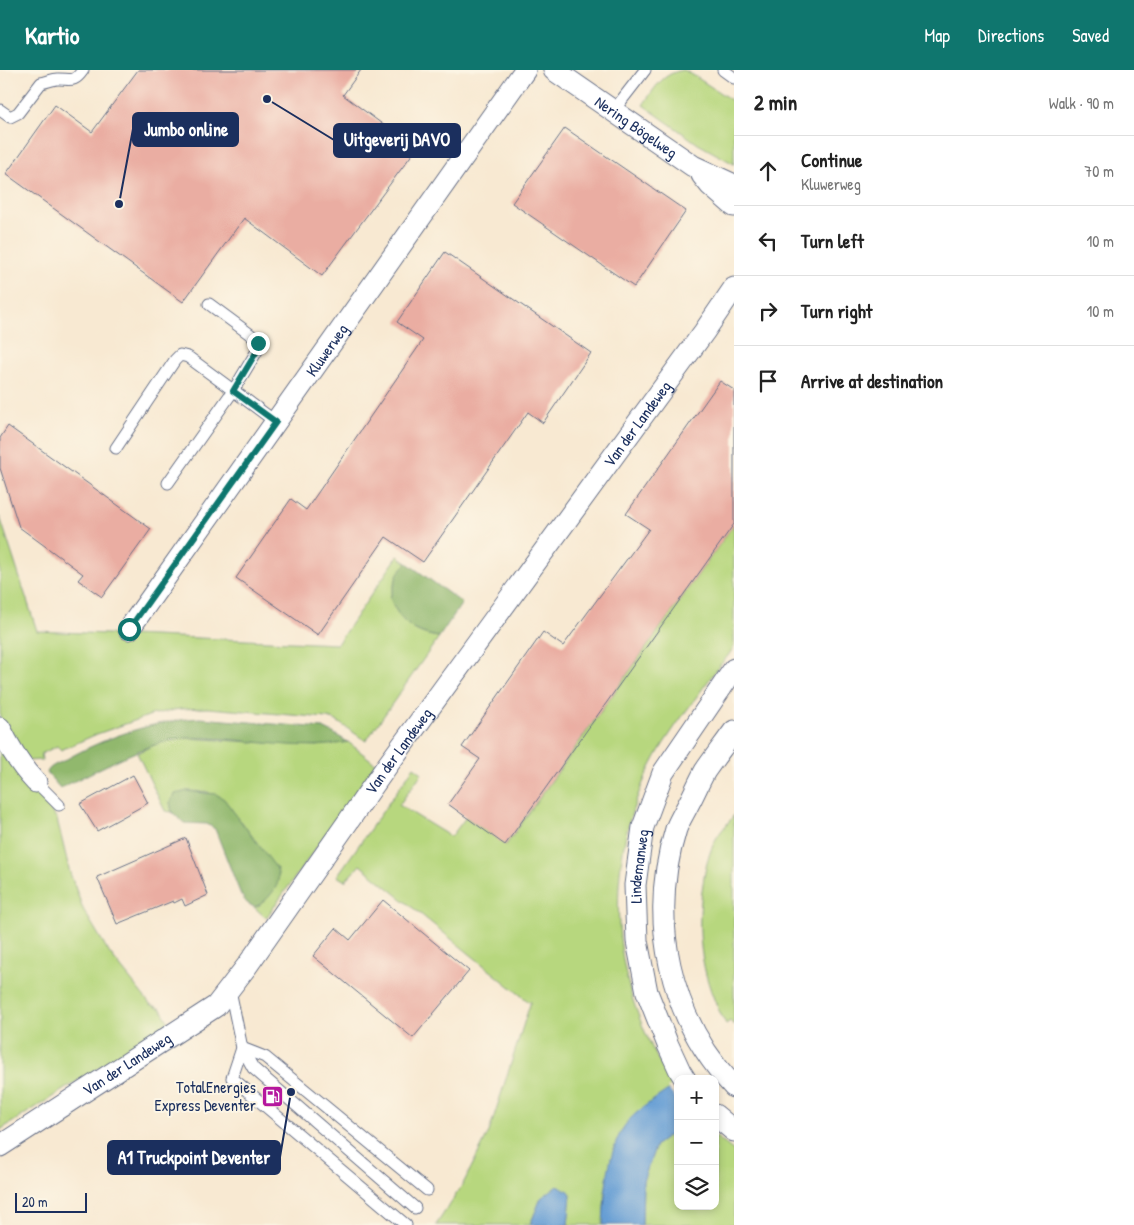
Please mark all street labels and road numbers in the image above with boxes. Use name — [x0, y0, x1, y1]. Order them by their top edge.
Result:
street label: Nering Bögelweg — [591, 91, 682, 163]
street label: Kluwerweg — [300, 319, 353, 381]
street label: Van der Landeweg — [598, 376, 676, 471]
street label: Van der Landeweg — [360, 703, 437, 799]
street label: Lindemanweg — [624, 828, 654, 904]
street label: Van der Landeweg — [78, 1027, 175, 1101]

